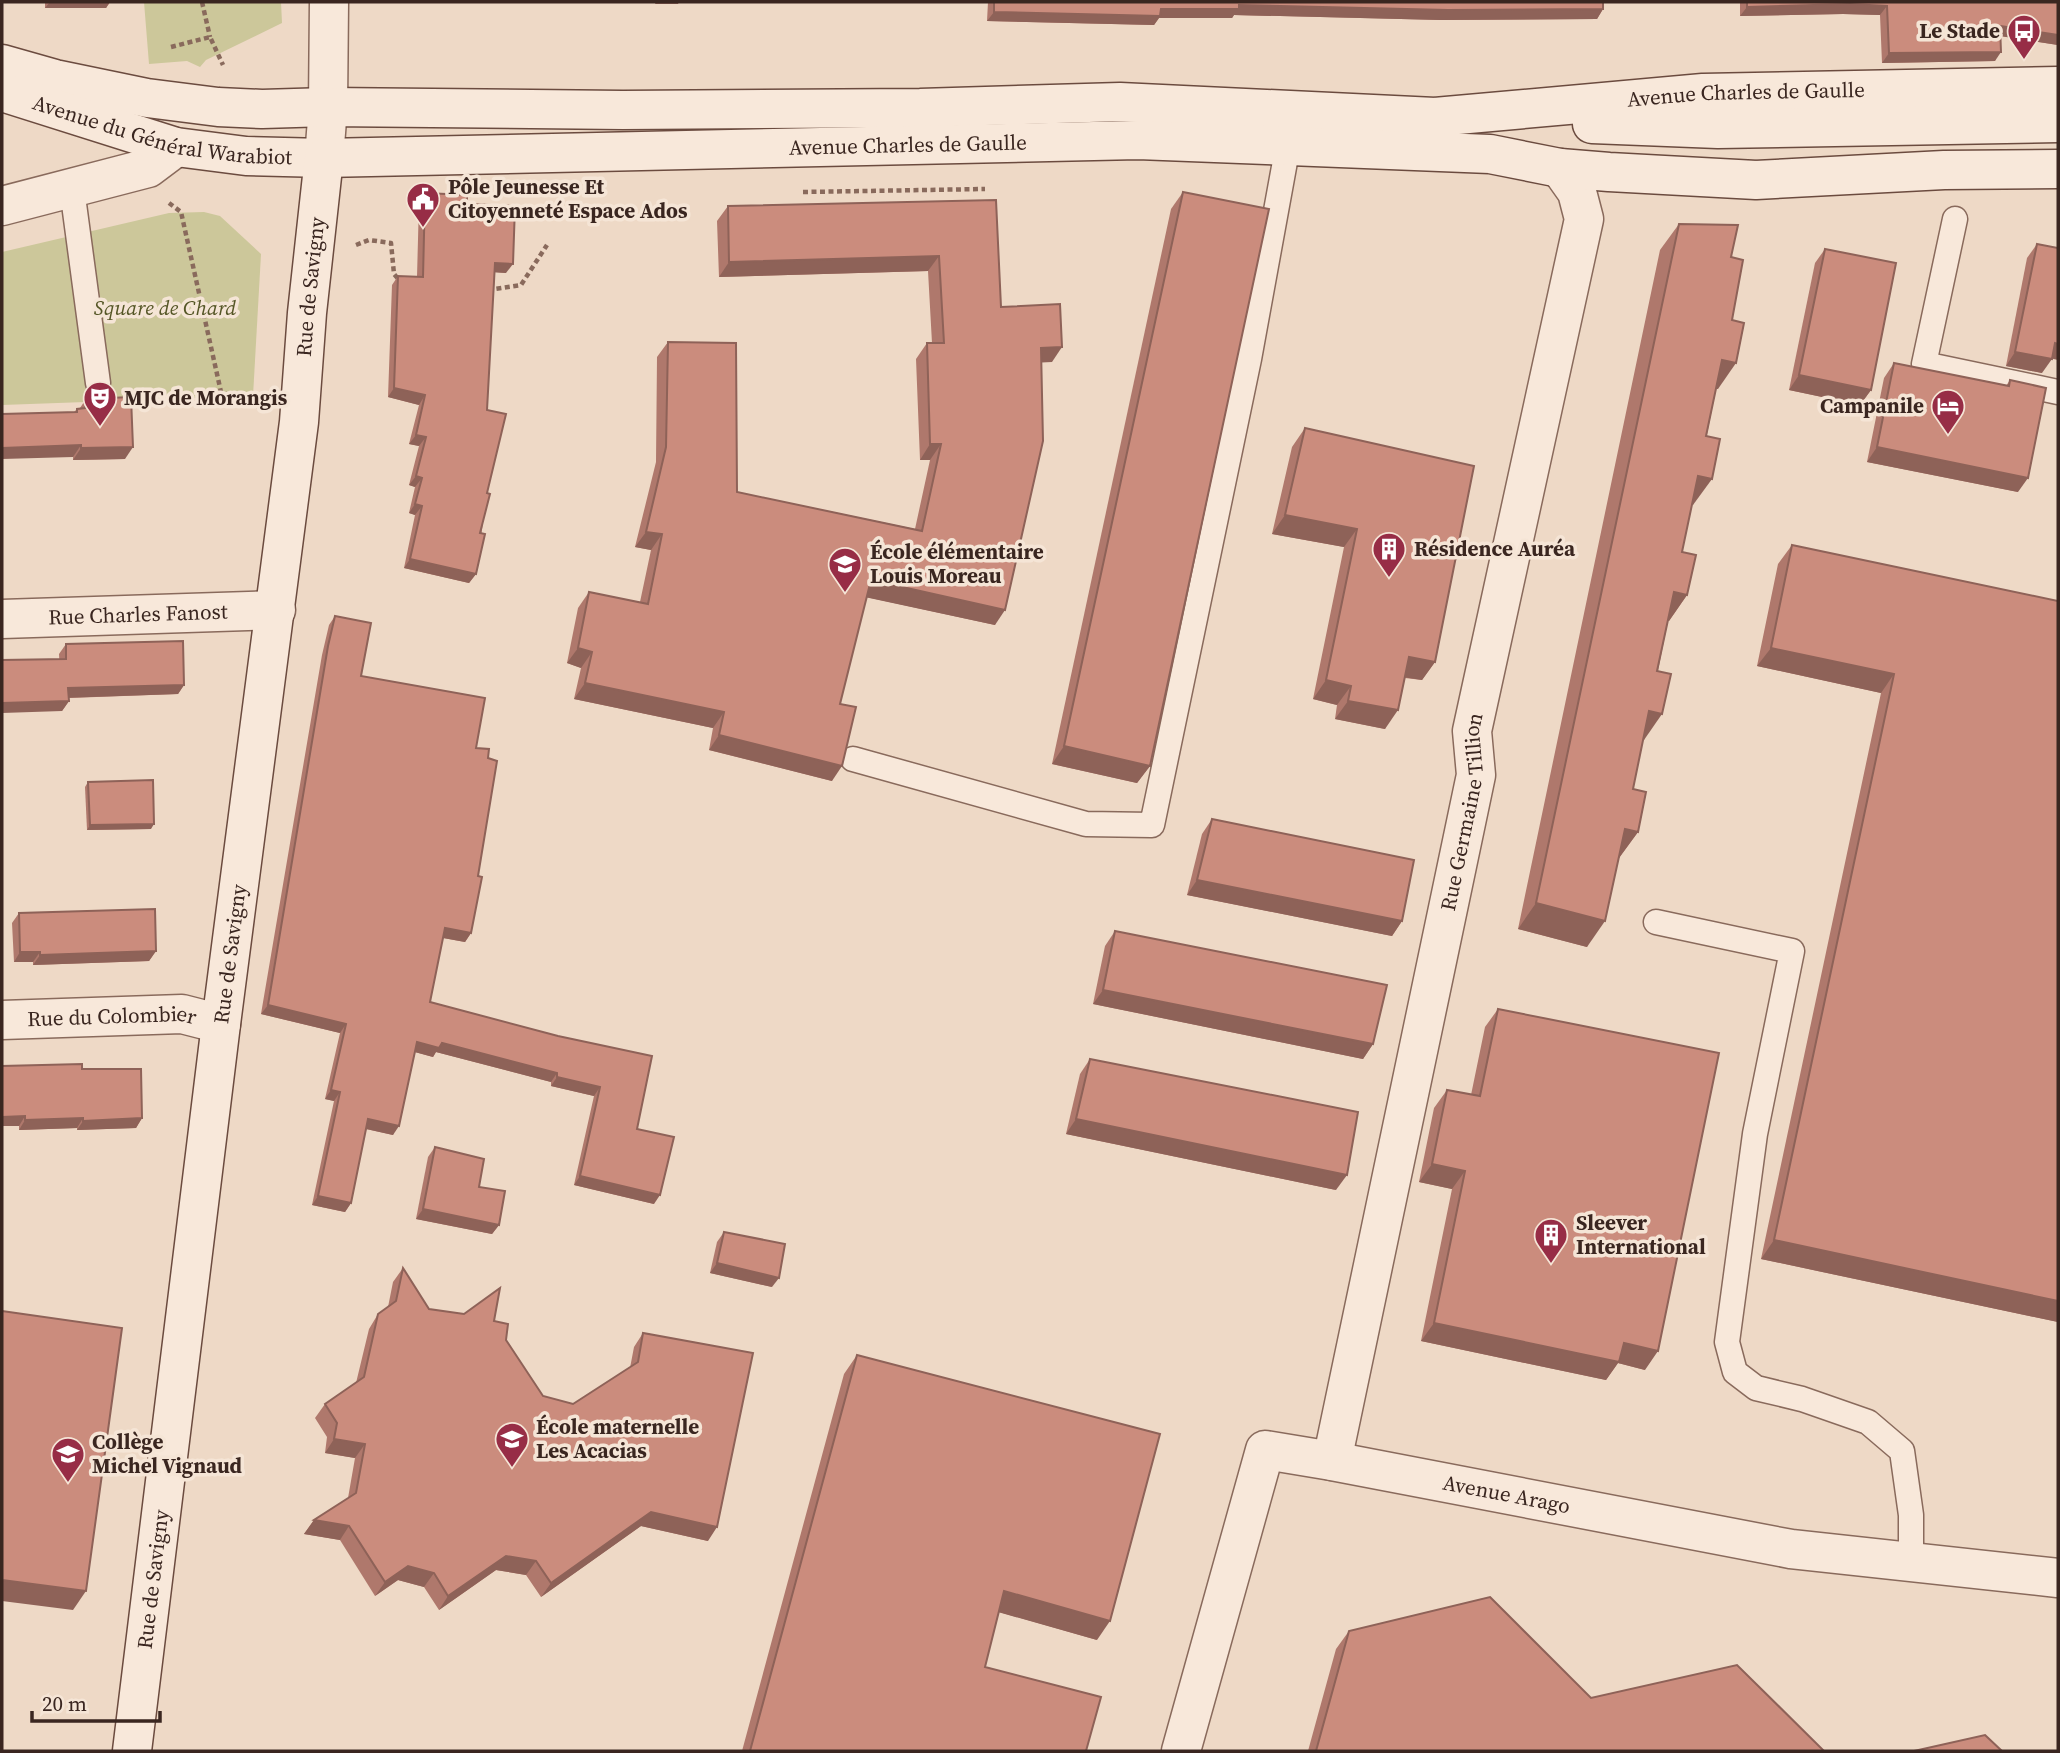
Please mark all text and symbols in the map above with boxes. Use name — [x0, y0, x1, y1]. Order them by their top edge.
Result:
bus stop icon: Le Stade — [2005, 12, 2043, 61]
place label: Le Stade — [1919, 16, 2000, 45]
street label: Avenue Charles de Gaulle — [1626, 75, 1865, 114]
street label: Avenue du Général Warabiot — [29, 88, 293, 171]
street label: Avenue Charles de Gaulle — [788, 127, 1027, 162]
place label: Pôle Jeunesse Et Citoyenneté Espace Ados — [448, 172, 688, 225]
public building icon: Pôle Jeunesse Et Citoyenneté Espace Ados — [404, 180, 442, 229]
street label: Rue de Savigny — [289, 215, 331, 358]
park label: Square de Chard — [94, 293, 236, 322]
theatre icon: MJC de Morangis — [81, 379, 119, 428]
place label: MJC de Morangis — [124, 383, 288, 412]
hotel icon: Campanile — [1929, 387, 1967, 436]
place label: Campanile — [1820, 391, 1924, 420]
building icon: Résidence Auréa — [1370, 530, 1408, 579]
place label: Résidence Auréa — [1414, 534, 1576, 563]
place label: École élémentaire Louis Moreau — [870, 537, 1044, 590]
school or university icon: École élémentaire Louis Moreau — [826, 545, 864, 594]
street label: Rue Charles Fanost — [48, 597, 228, 631]
street label: Rue Germaine Tillion — [1433, 710, 1490, 913]
street label: Rue de Savigny — [206, 882, 253, 1025]
street label: Rue du Colombier — [27, 998, 200, 1033]
place label: Sleever International — [1576, 1208, 1706, 1261]
building icon: Sleever International — [1532, 1216, 1570, 1265]
place label: École maternelle Les Acacias — [536, 1412, 699, 1465]
school or university icon: École maternelle Les Acacias — [493, 1420, 531, 1469]
place label: Collège Michel Vignaud — [92, 1427, 243, 1480]
school or university icon: Collège Michel Vignaud — [49, 1435, 87, 1484]
street label: Avenue Arago — [1440, 1468, 1573, 1520]
street label: Rue de Savigny — [130, 1508, 175, 1651]
scale bar — [32, 1680, 159, 1724]
text: 20 m — [42, 1689, 87, 1718]

